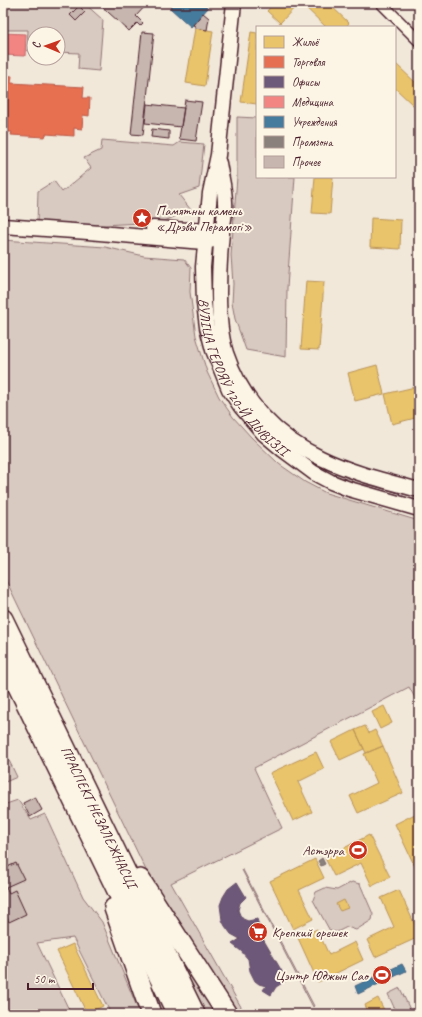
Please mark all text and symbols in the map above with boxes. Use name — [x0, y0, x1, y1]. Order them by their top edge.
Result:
north arrow — [26, 26, 66, 66]
legend — [256, 26, 396, 178]
text: Жильё — [292, 34, 320, 50]
text: С — [29, 41, 43, 49]
text: Торговля — [292, 54, 325, 70]
text: Офисы — [292, 74, 321, 90]
text: Медицина — [292, 94, 334, 110]
text: Учреждения — [292, 114, 338, 130]
text: Промзона — [292, 134, 334, 150]
text: Прочее — [292, 154, 321, 170]
place label: Памятны камень «Дрэвы Перамогі» — [156, 202, 252, 235]
place icon: Памятны камень «Дрэвы Перамогі» — [131, 207, 153, 229]
street label: ВУЛІЦА ГЕРОЯЎ 120-Й ДЫВІЗІІ — [195, 298, 294, 462]
street label: ПРАСПЕКТ НЕЗАЛЕЖНАСЦІ — [57, 744, 142, 894]
sports icon: Астэрра — [347, 839, 369, 861]
place label: Астэрра — [302, 842, 345, 859]
supermarket icon: Крепкий орешек — [247, 921, 269, 943]
place label: Крепкий орешек — [272, 924, 348, 941]
sports icon: Цэнтр Юджын Сао — [371, 964, 393, 986]
scale bar — [28, 965, 93, 991]
place label: Цэнтр Юджын Сао — [275, 967, 370, 984]
text: 50 m — [34, 971, 56, 987]

